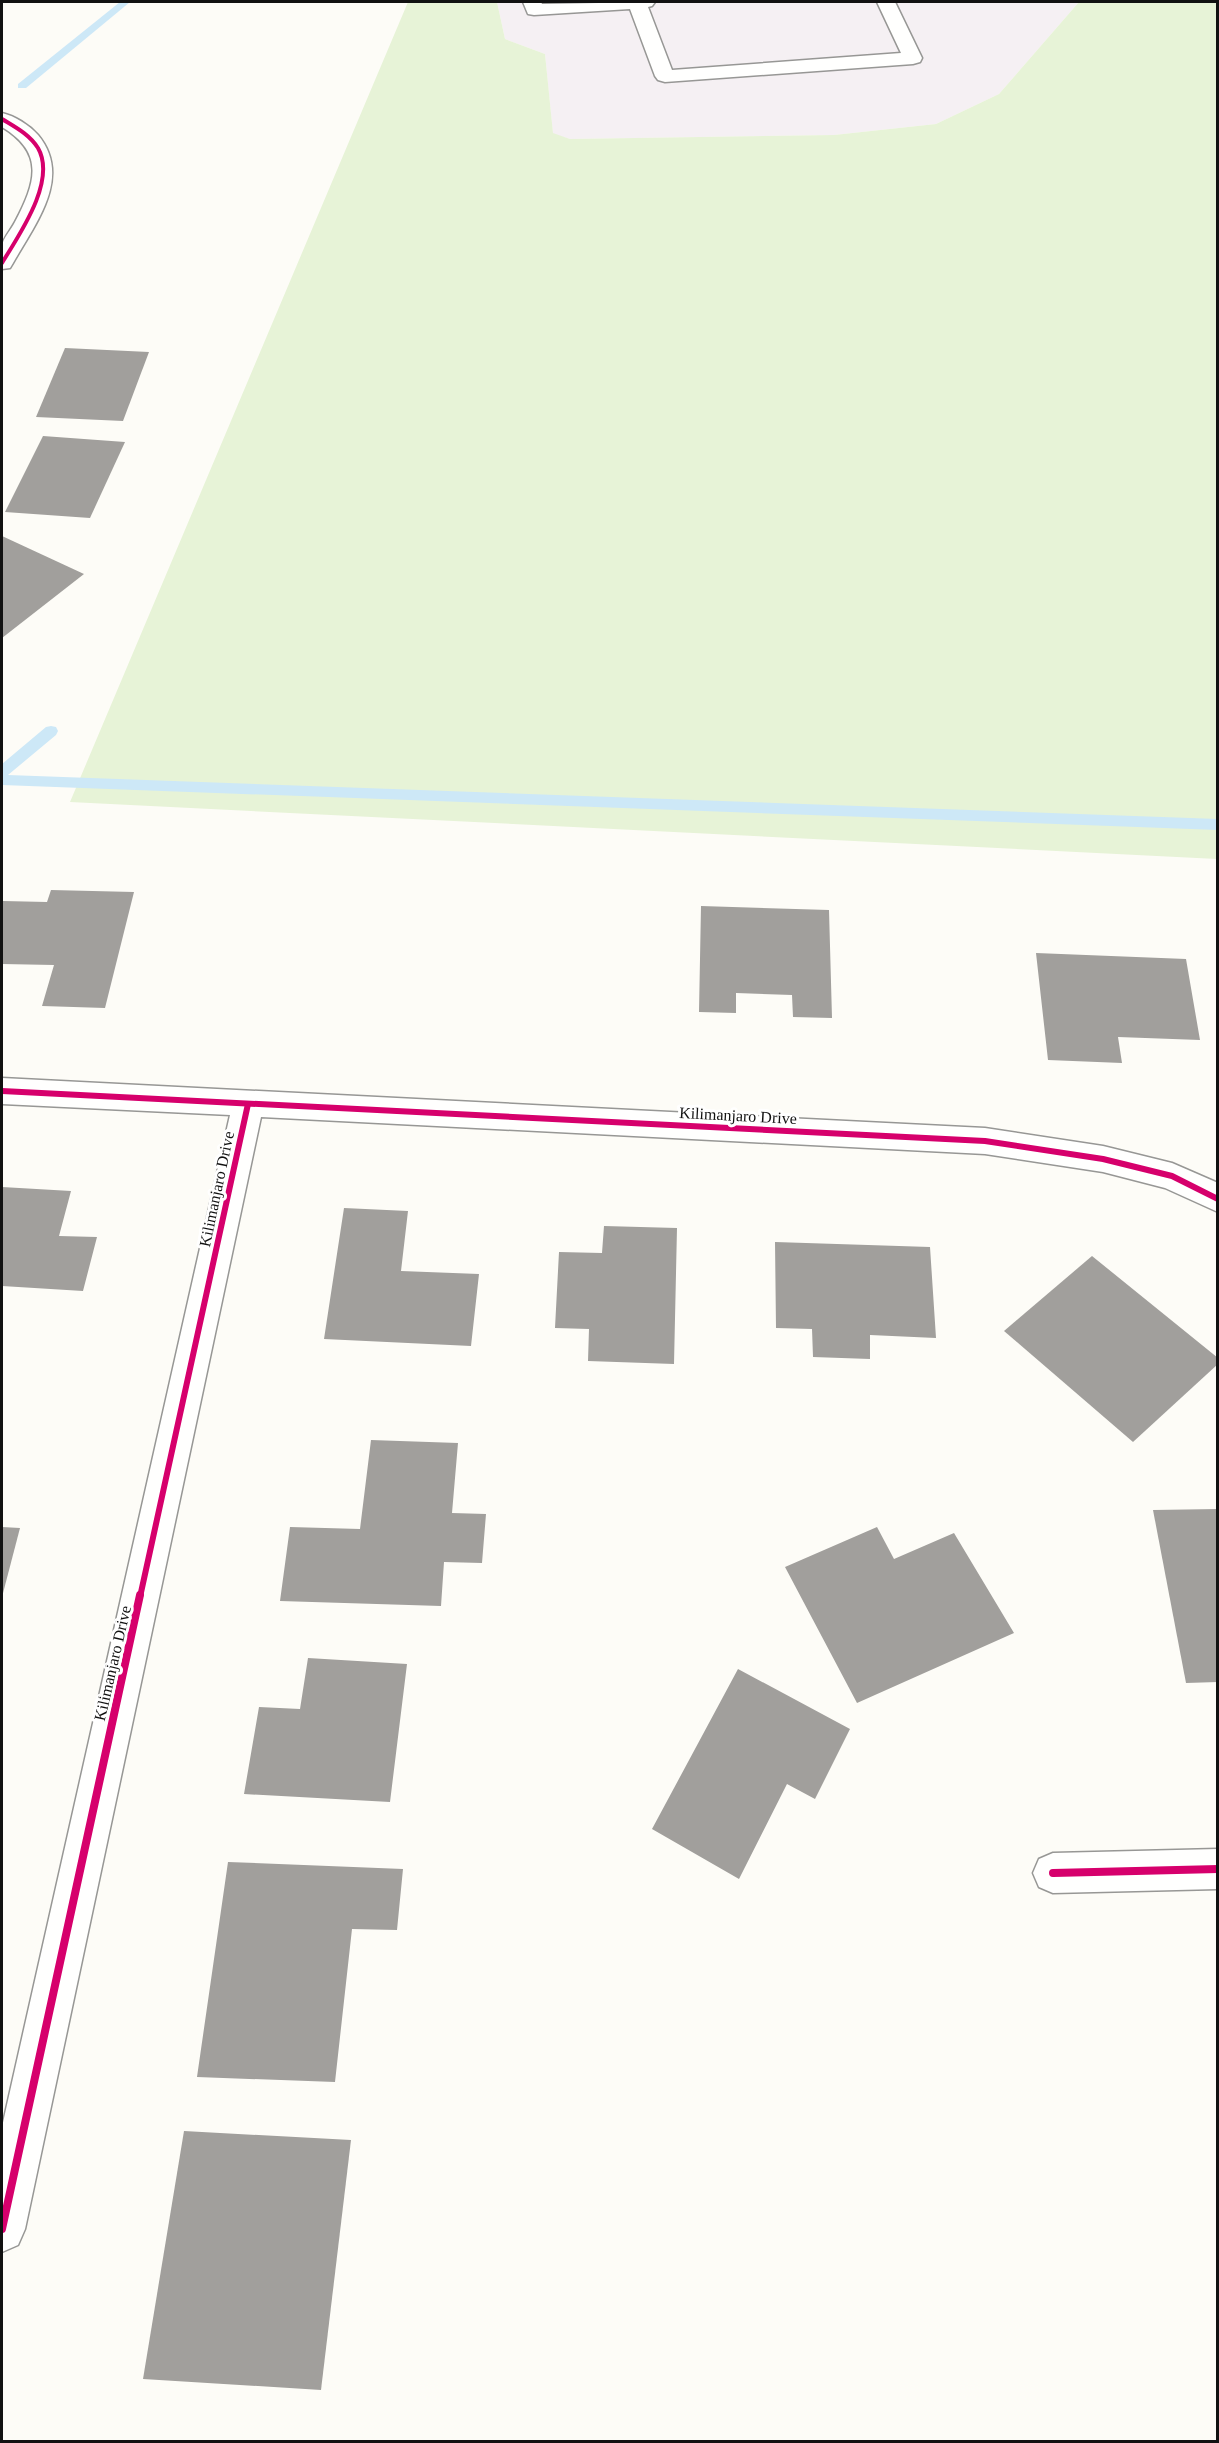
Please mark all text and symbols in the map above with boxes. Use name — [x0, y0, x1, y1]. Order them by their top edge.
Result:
street label: Kilimanjaro Drive — [679, 1104, 797, 1128]
street label: Kilimanjaro Drive — [196, 1130, 238, 1249]
street label: Kilimanjaro Drive — [91, 1604, 135, 1723]

